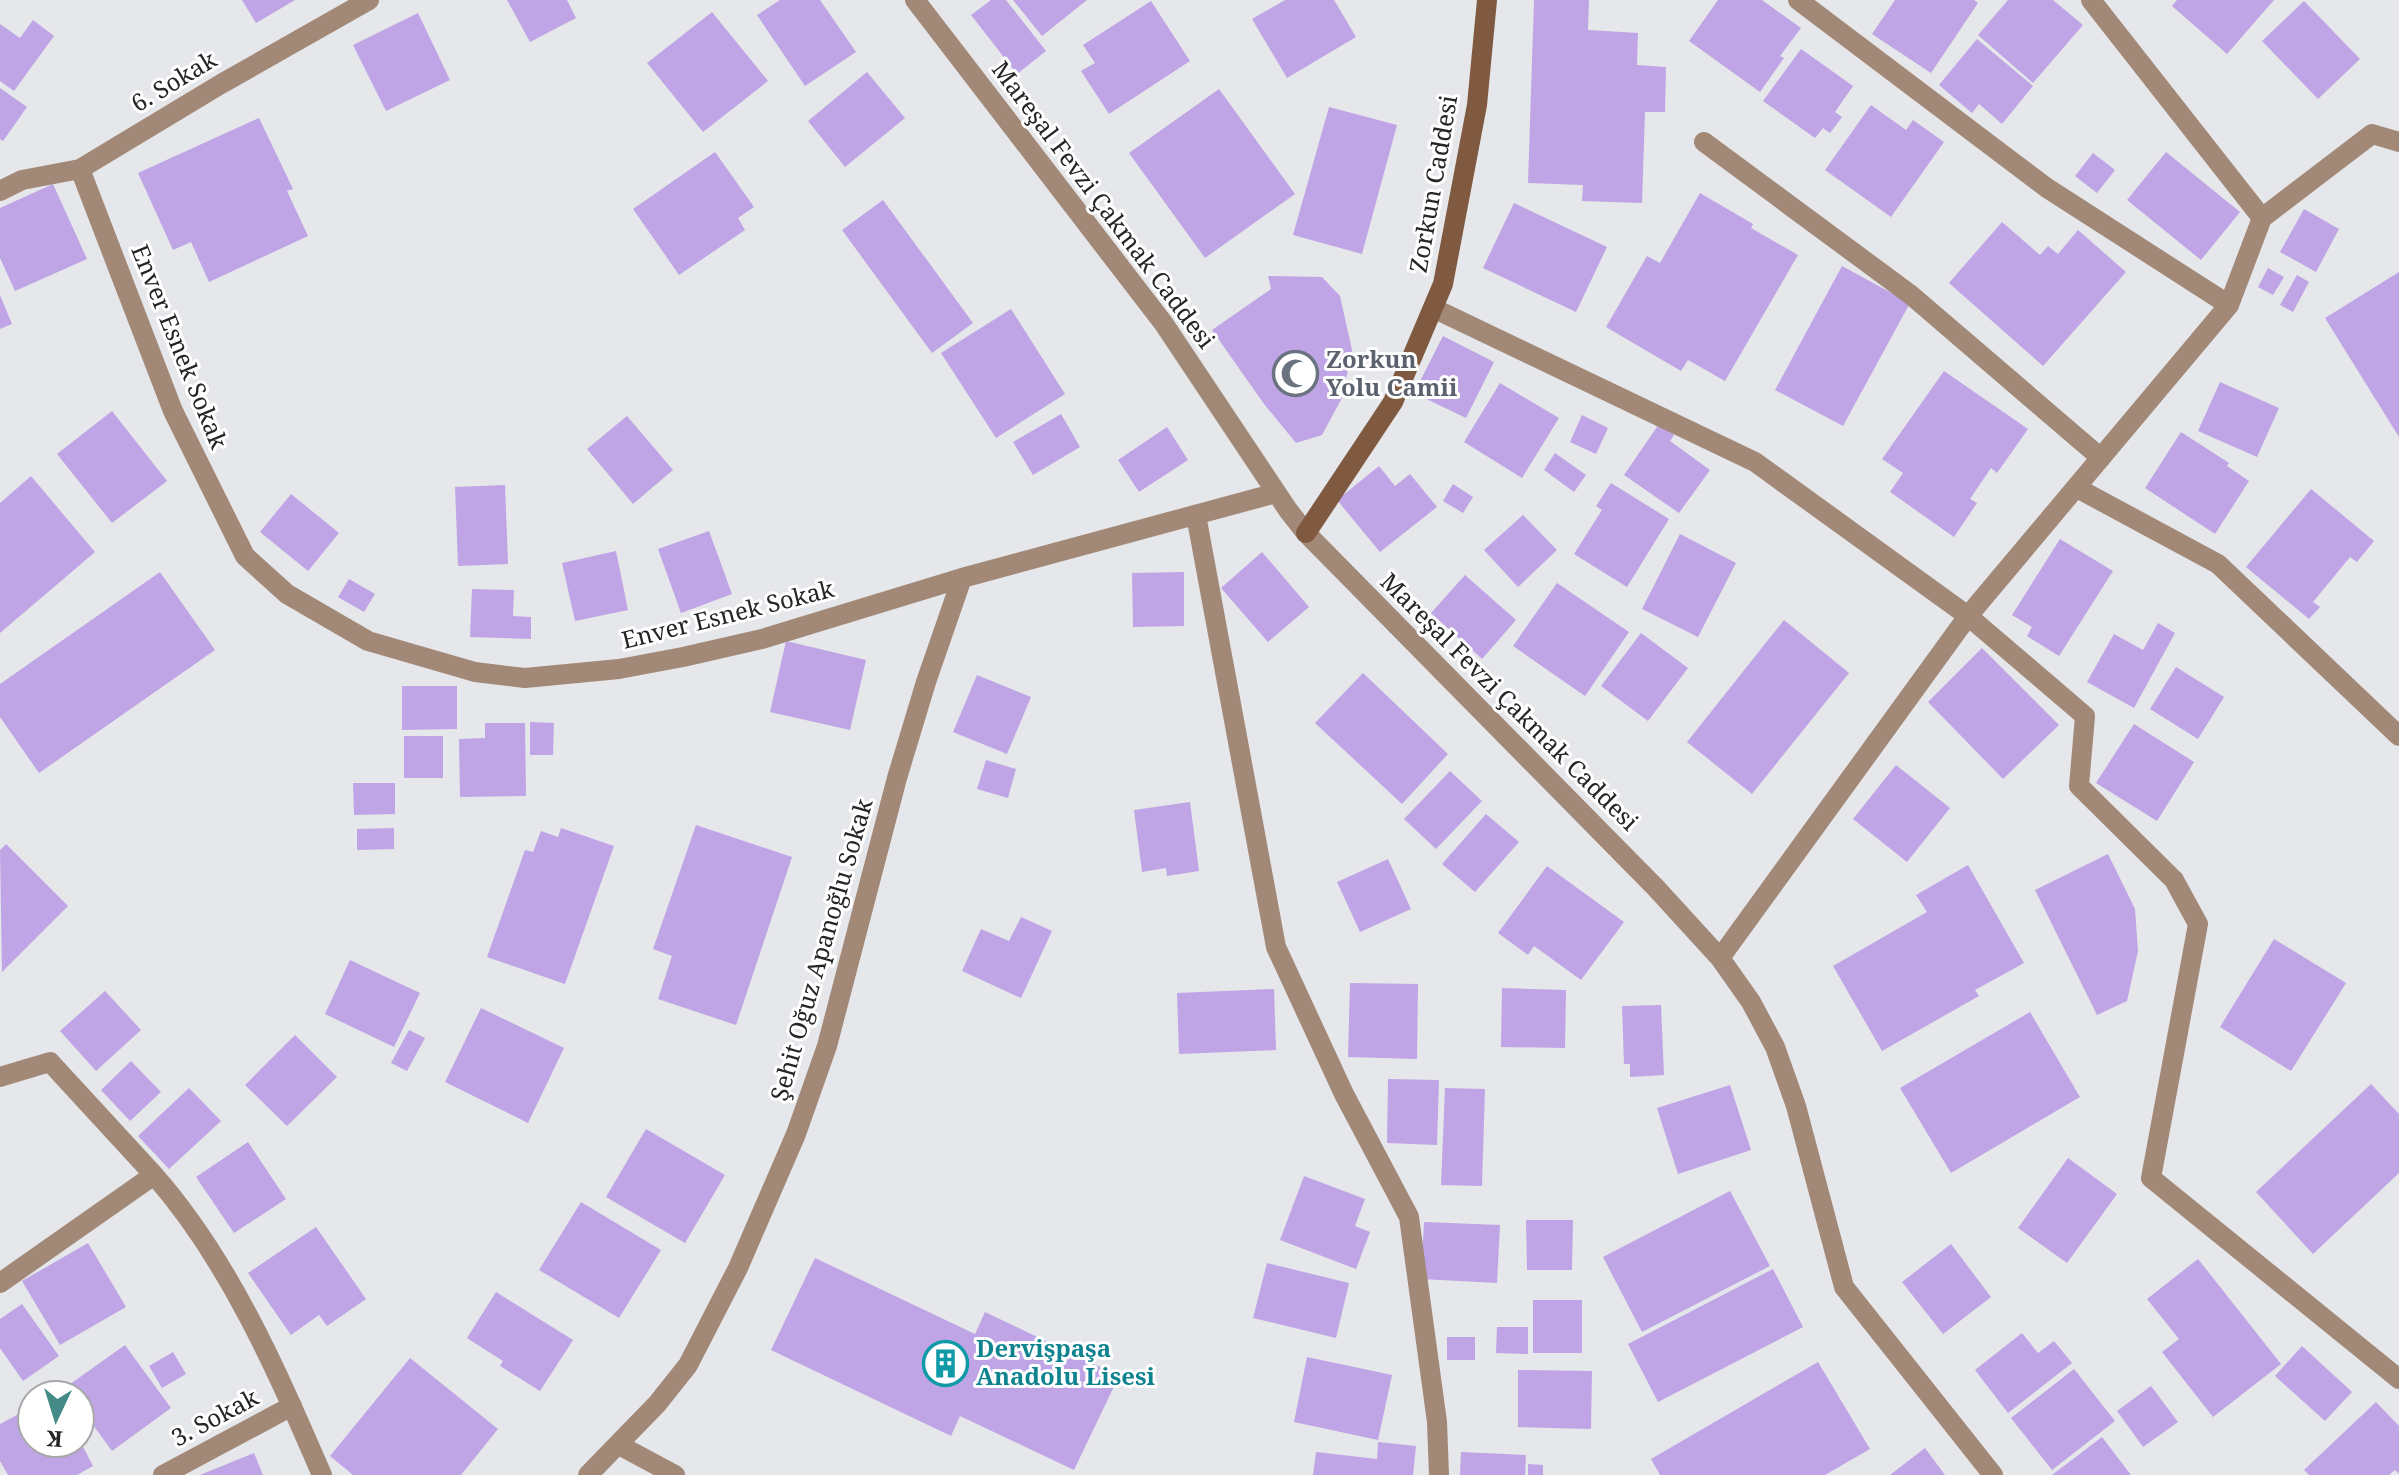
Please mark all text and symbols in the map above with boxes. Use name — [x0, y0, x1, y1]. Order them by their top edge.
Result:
street label: 6. Sokak — [124, 42, 223, 119]
street label: Mareşal Fevzi Çakmak Caddesi — [985, 54, 1224, 355]
street label: Zorkun Caddesi — [1401, 92, 1464, 275]
street label: Enver Esnek Sokak — [124, 239, 237, 454]
place label: Zorkun Yolu Camii — [1326, 342, 1458, 403]
mosque icon: Zorkun Yolu Camii — [1271, 350, 1319, 398]
street label: Mareşal Fevzi Çakmak Caddesi — [1374, 565, 1646, 837]
street label: Enver Esnek Sokak — [618, 571, 838, 656]
street label: Şehit Oğuz Apanoğlu Sokak — [762, 794, 880, 1104]
place label: Dervişpaşa Anadolu Lisesi — [976, 1331, 1155, 1392]
building icon: Dervişpaşa Anadolu Lisesi — [921, 1339, 969, 1387]
north arrow — [16, 1379, 96, 1459]
street label: 3. Sokak — [165, 1380, 264, 1453]
text: K — [45, 1424, 64, 1455]

